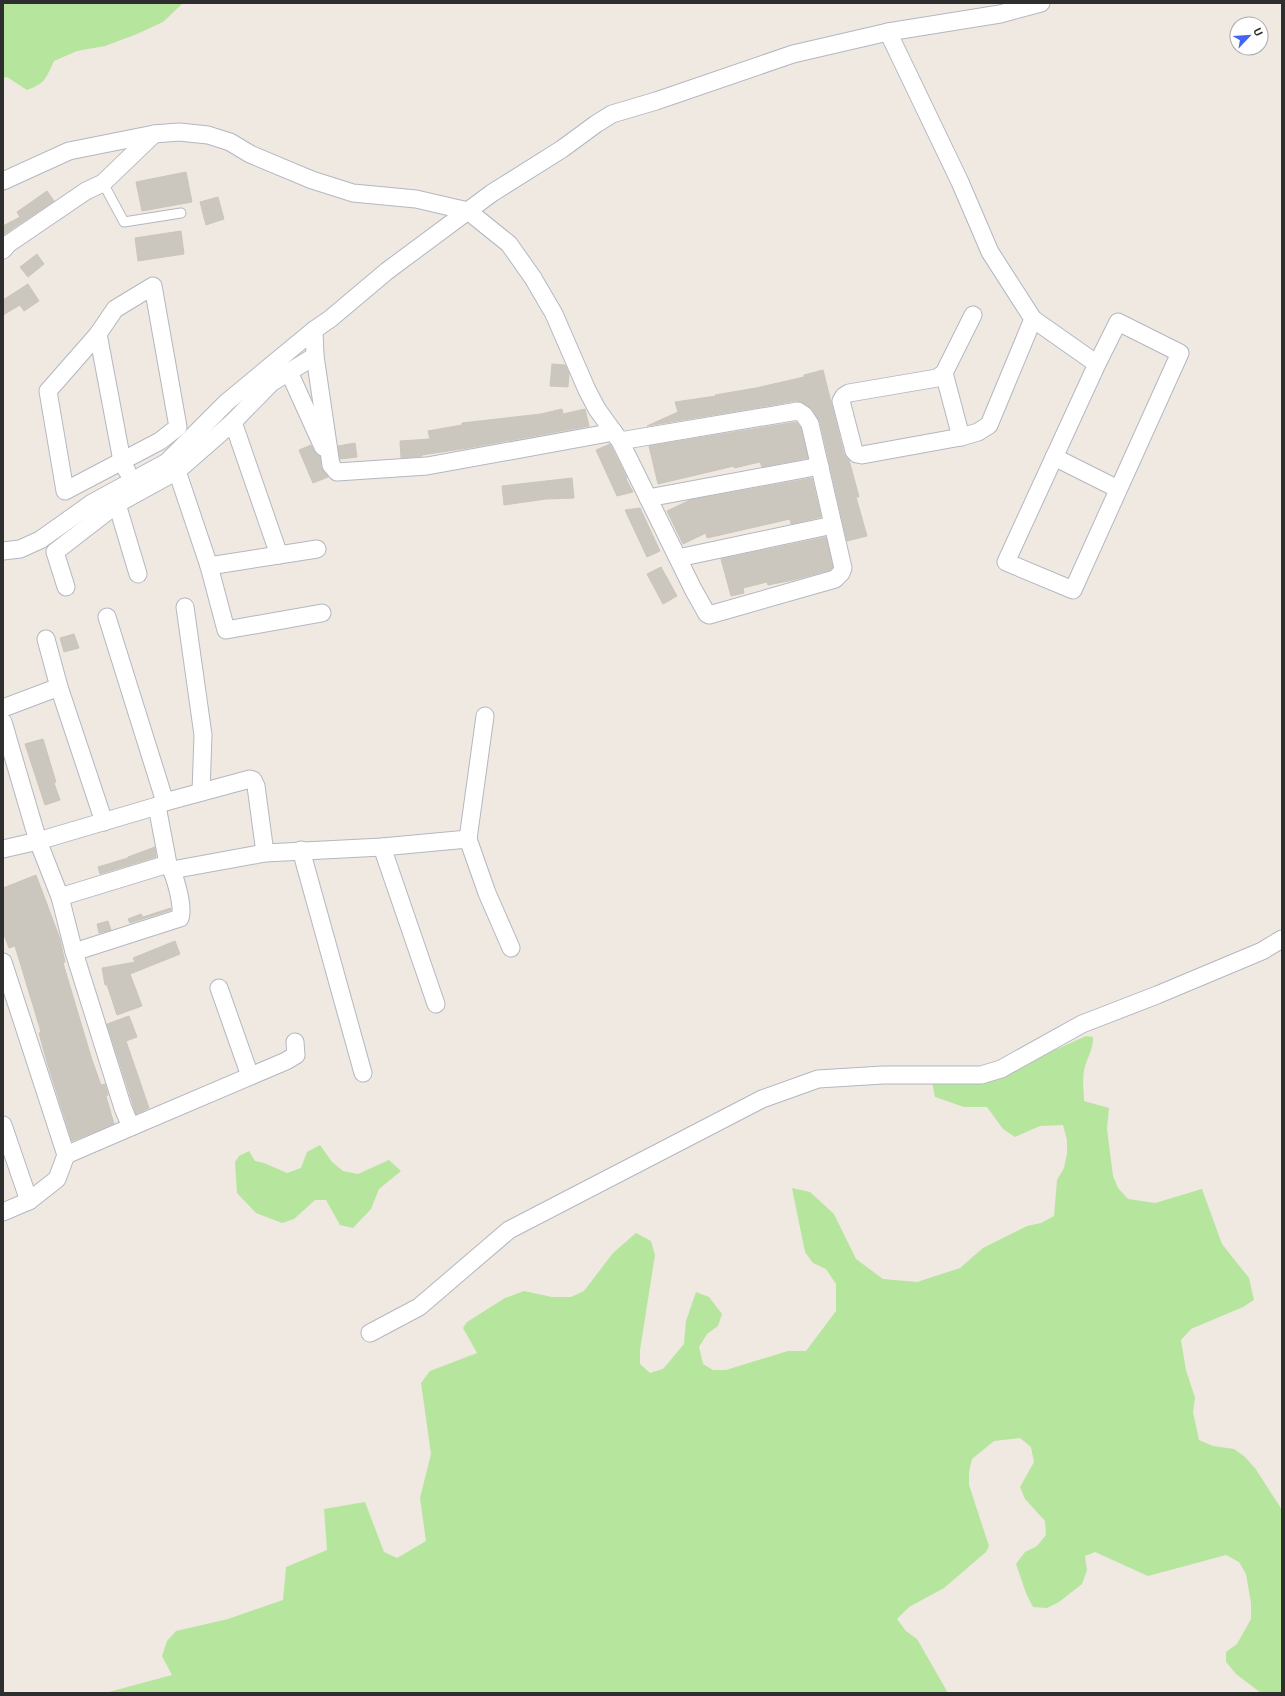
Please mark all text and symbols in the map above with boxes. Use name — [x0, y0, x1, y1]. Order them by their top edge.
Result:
north arrow — [1229, 16, 1269, 56]
text: U — [1250, 26, 1265, 38]

